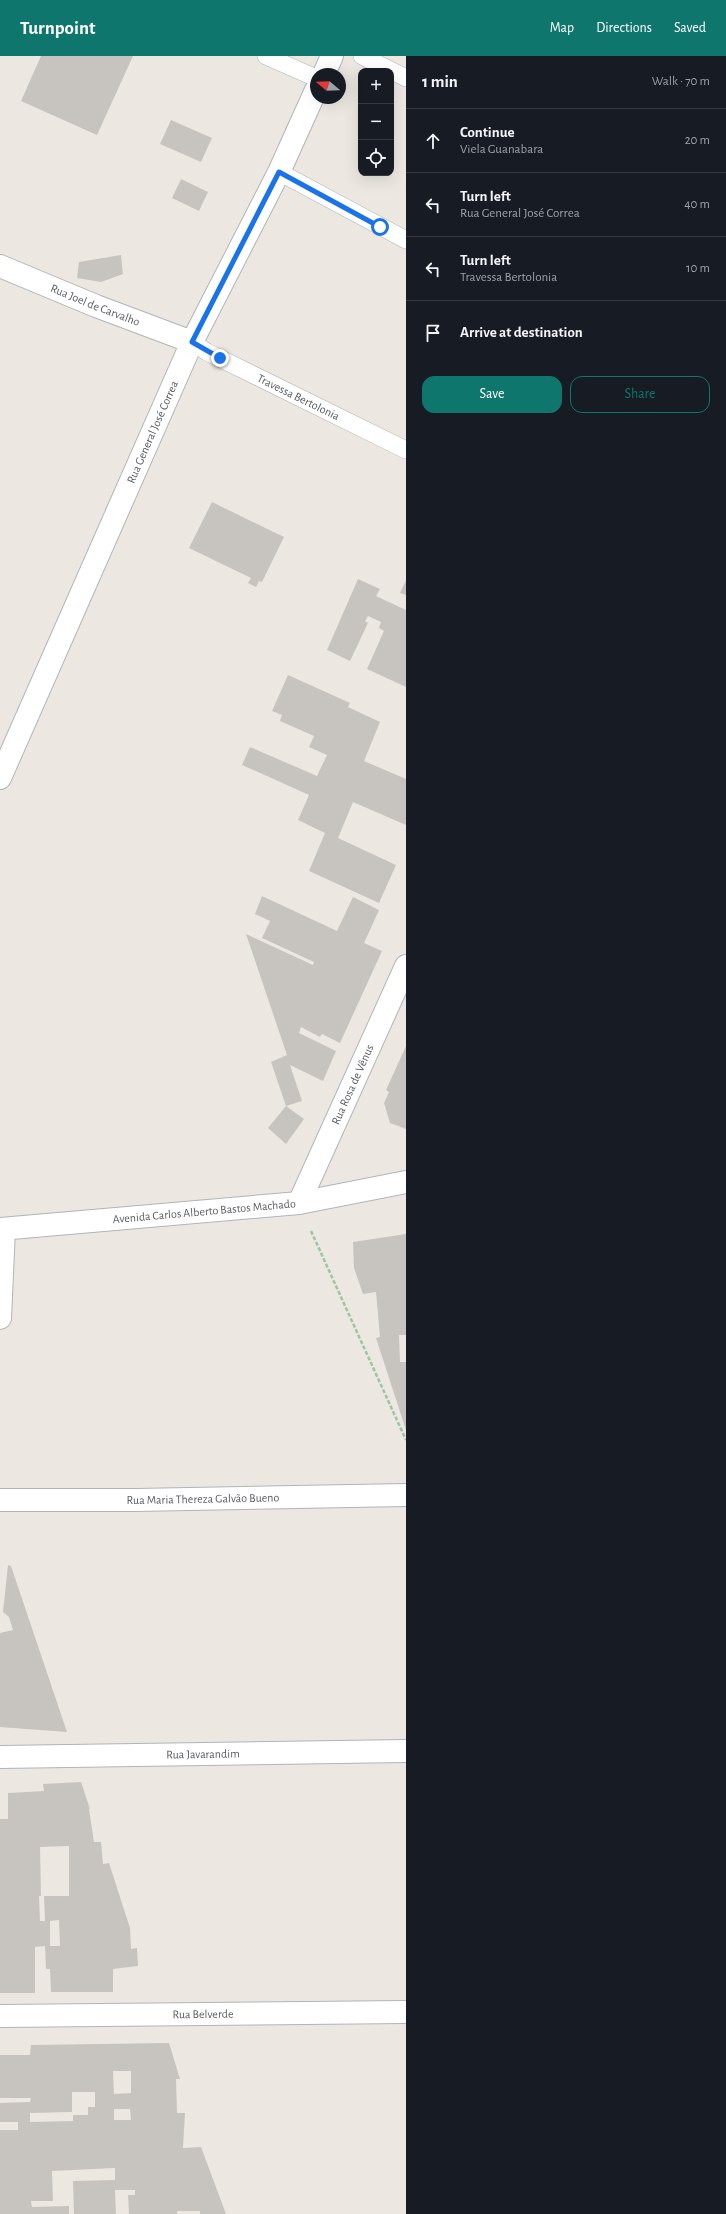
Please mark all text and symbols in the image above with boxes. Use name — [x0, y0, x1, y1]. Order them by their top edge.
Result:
text: Turnpoint — [20, 19, 95, 38]
text: Map — [550, 21, 574, 35]
text: Directions — [596, 21, 652, 35]
text: Saved — [674, 21, 706, 35]
north arrow — [310, 68, 346, 104]
map controls — [358, 68, 394, 176]
button: + — [358, 68, 394, 104]
text: 1 min — [422, 73, 458, 90]
text: Walk · 70 m — [652, 75, 710, 88]
button: − — [358, 104, 394, 140]
text: Continue — [460, 125, 515, 140]
icon: ahead — [422, 130, 444, 152]
text: 20 m — [685, 134, 710, 147]
button: locate — [358, 140, 394, 176]
text: Viela Guanabara — [460, 143, 543, 156]
text: Turn left — [460, 189, 511, 204]
icon: left — [422, 194, 444, 216]
text: 40 m — [684, 198, 710, 211]
text: Rua General José Correa — [460, 207, 580, 220]
route start — [371, 218, 389, 236]
text: Turn left — [460, 253, 511, 268]
icon: left — [422, 258, 444, 280]
text: 10 m — [686, 262, 710, 275]
text: Travessa Bertolonia — [460, 271, 557, 284]
street label: Rua Joel de Carvalho — [49, 282, 142, 328]
icon: arrive — [422, 322, 444, 344]
text: Arrive at destination — [460, 325, 583, 340]
route end — [211, 349, 229, 367]
street label: Travessa Bertolonia — [255, 372, 342, 423]
button: Save — [422, 376, 562, 413]
button: Share — [570, 376, 710, 413]
street label: Rua General José Correa — [125, 379, 180, 485]
street label: Rua Rosa de Vênus — [329, 1043, 376, 1126]
street label: Avenida Carlos Alberto Bastos Machado — [112, 1197, 296, 1225]
street label: Rua Maria Thereza Galvão Bueno — [127, 1491, 280, 1506]
street label: Rua Javarandim — [166, 1747, 240, 1761]
street label: Rua Belverde — [172, 2008, 234, 2020]

